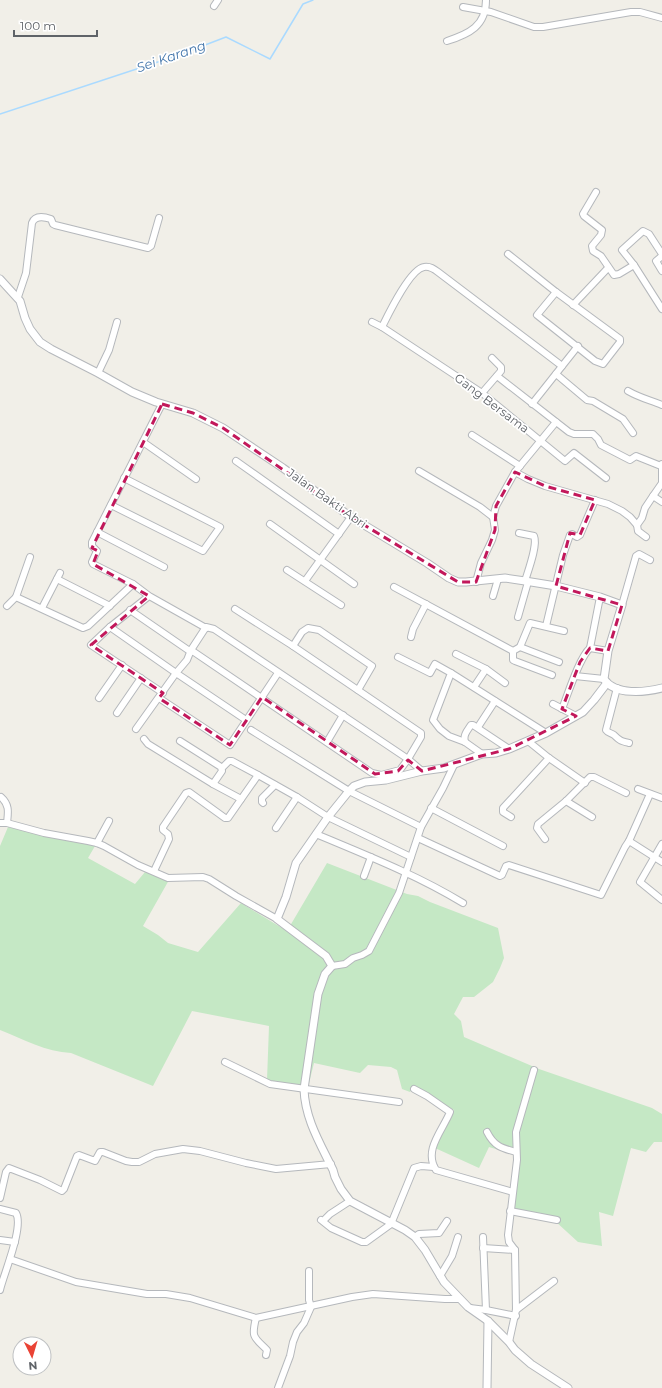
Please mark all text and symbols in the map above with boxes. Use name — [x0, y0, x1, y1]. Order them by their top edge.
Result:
scale bar — [14, 12, 97, 38]
text: 100 m — [20, 18, 56, 33]
water label: Sei Karang — [134, 37, 208, 75]
street label: Gang Bersama — [452, 370, 532, 436]
street label: Jalan Bakti Abri — [283, 464, 370, 531]
north arrow — [12, 1336, 52, 1376]
text: N — [28, 1359, 38, 1373]

